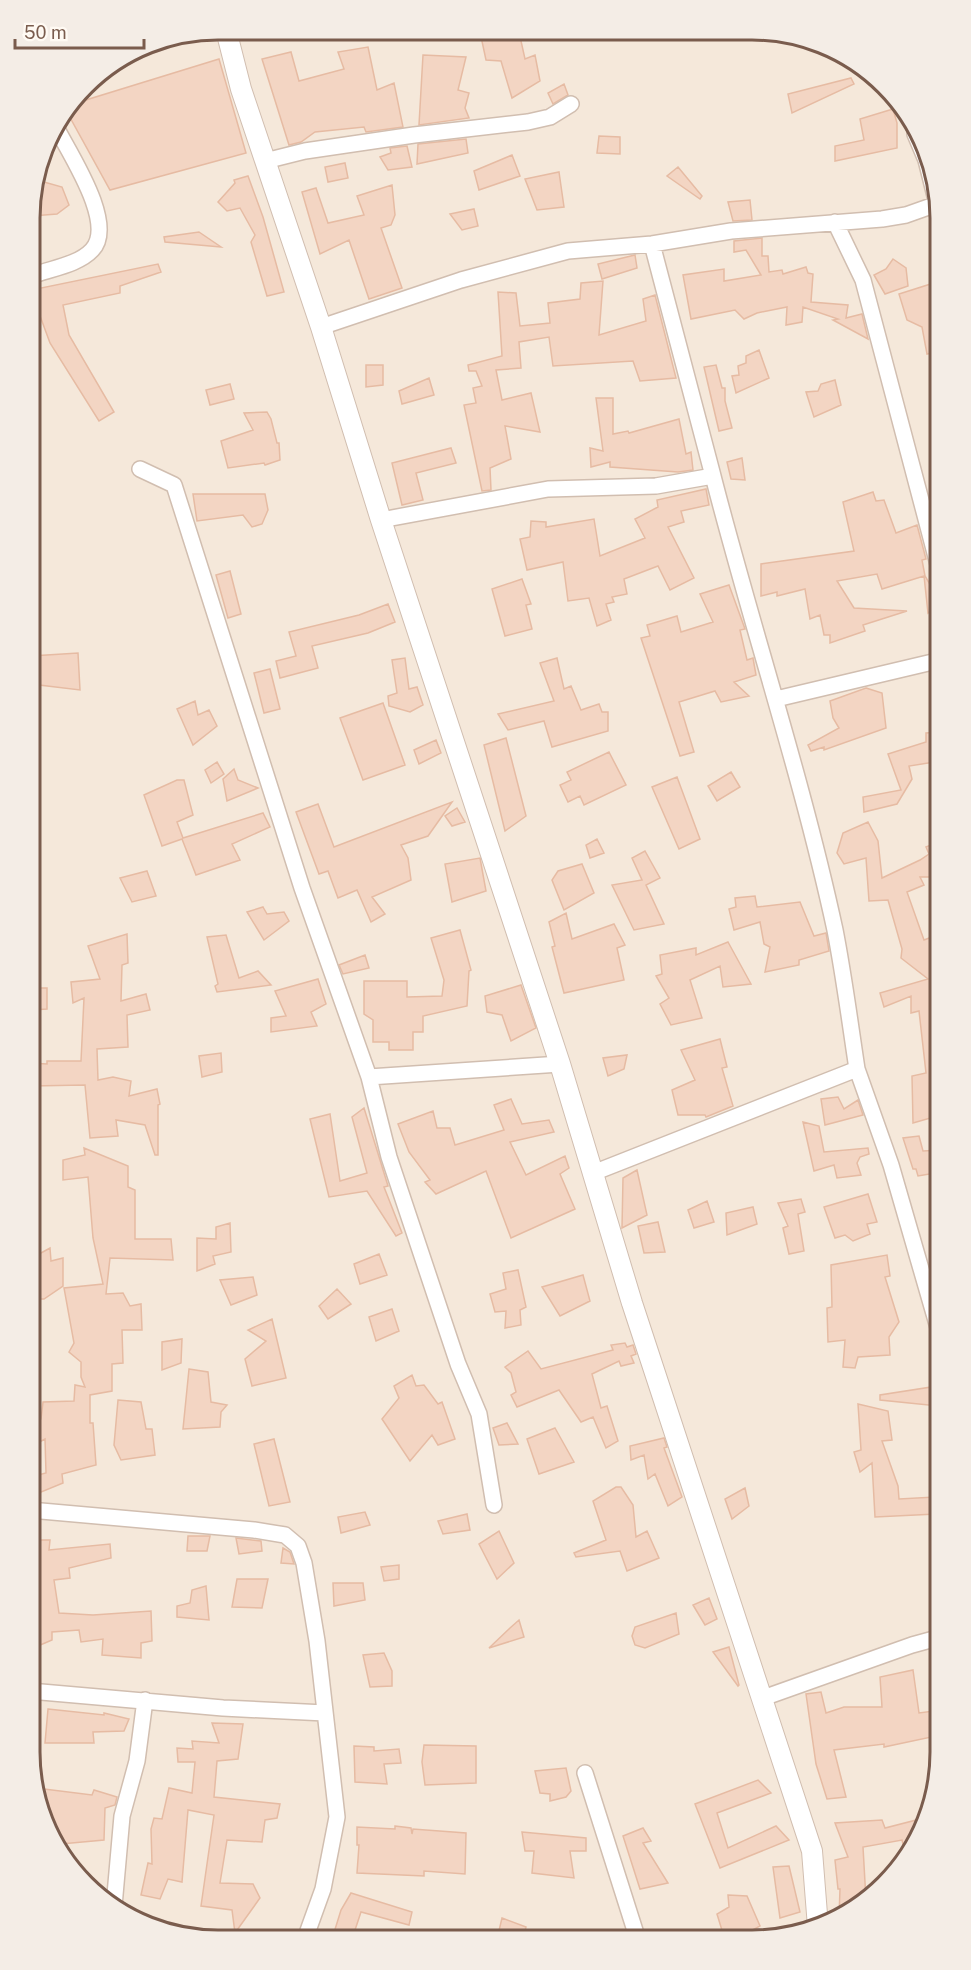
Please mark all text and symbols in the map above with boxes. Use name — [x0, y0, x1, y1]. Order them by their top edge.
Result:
scale bar — [15, 12, 144, 50]
text: 50 m — [24, 22, 67, 43]

